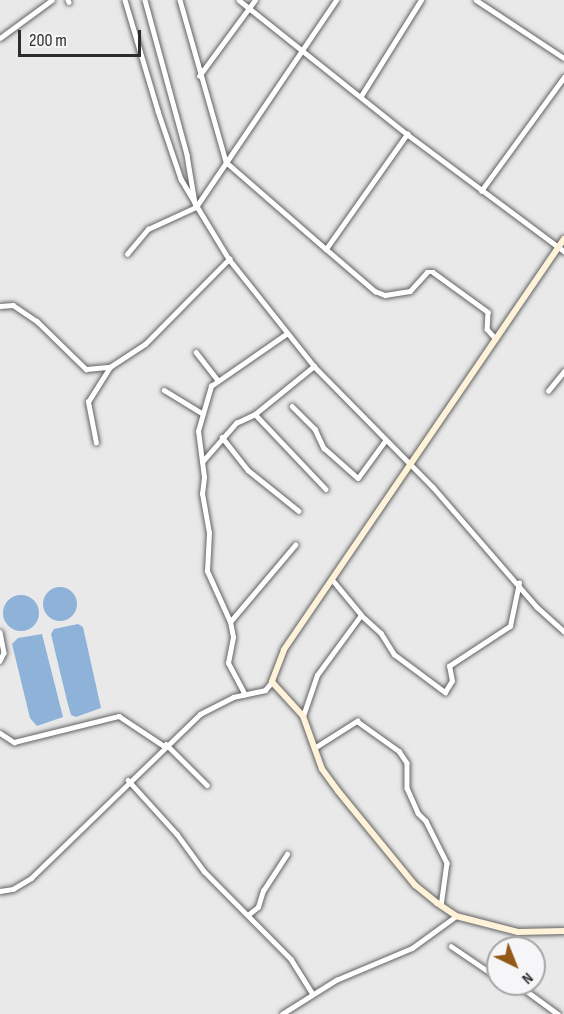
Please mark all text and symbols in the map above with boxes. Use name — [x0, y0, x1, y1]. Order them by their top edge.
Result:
scale bar — [21, 18, 144, 56]
text: 200 m — [29, 30, 67, 51]
north arrow — [486, 936, 546, 996]
text: N — [518, 968, 537, 988]

